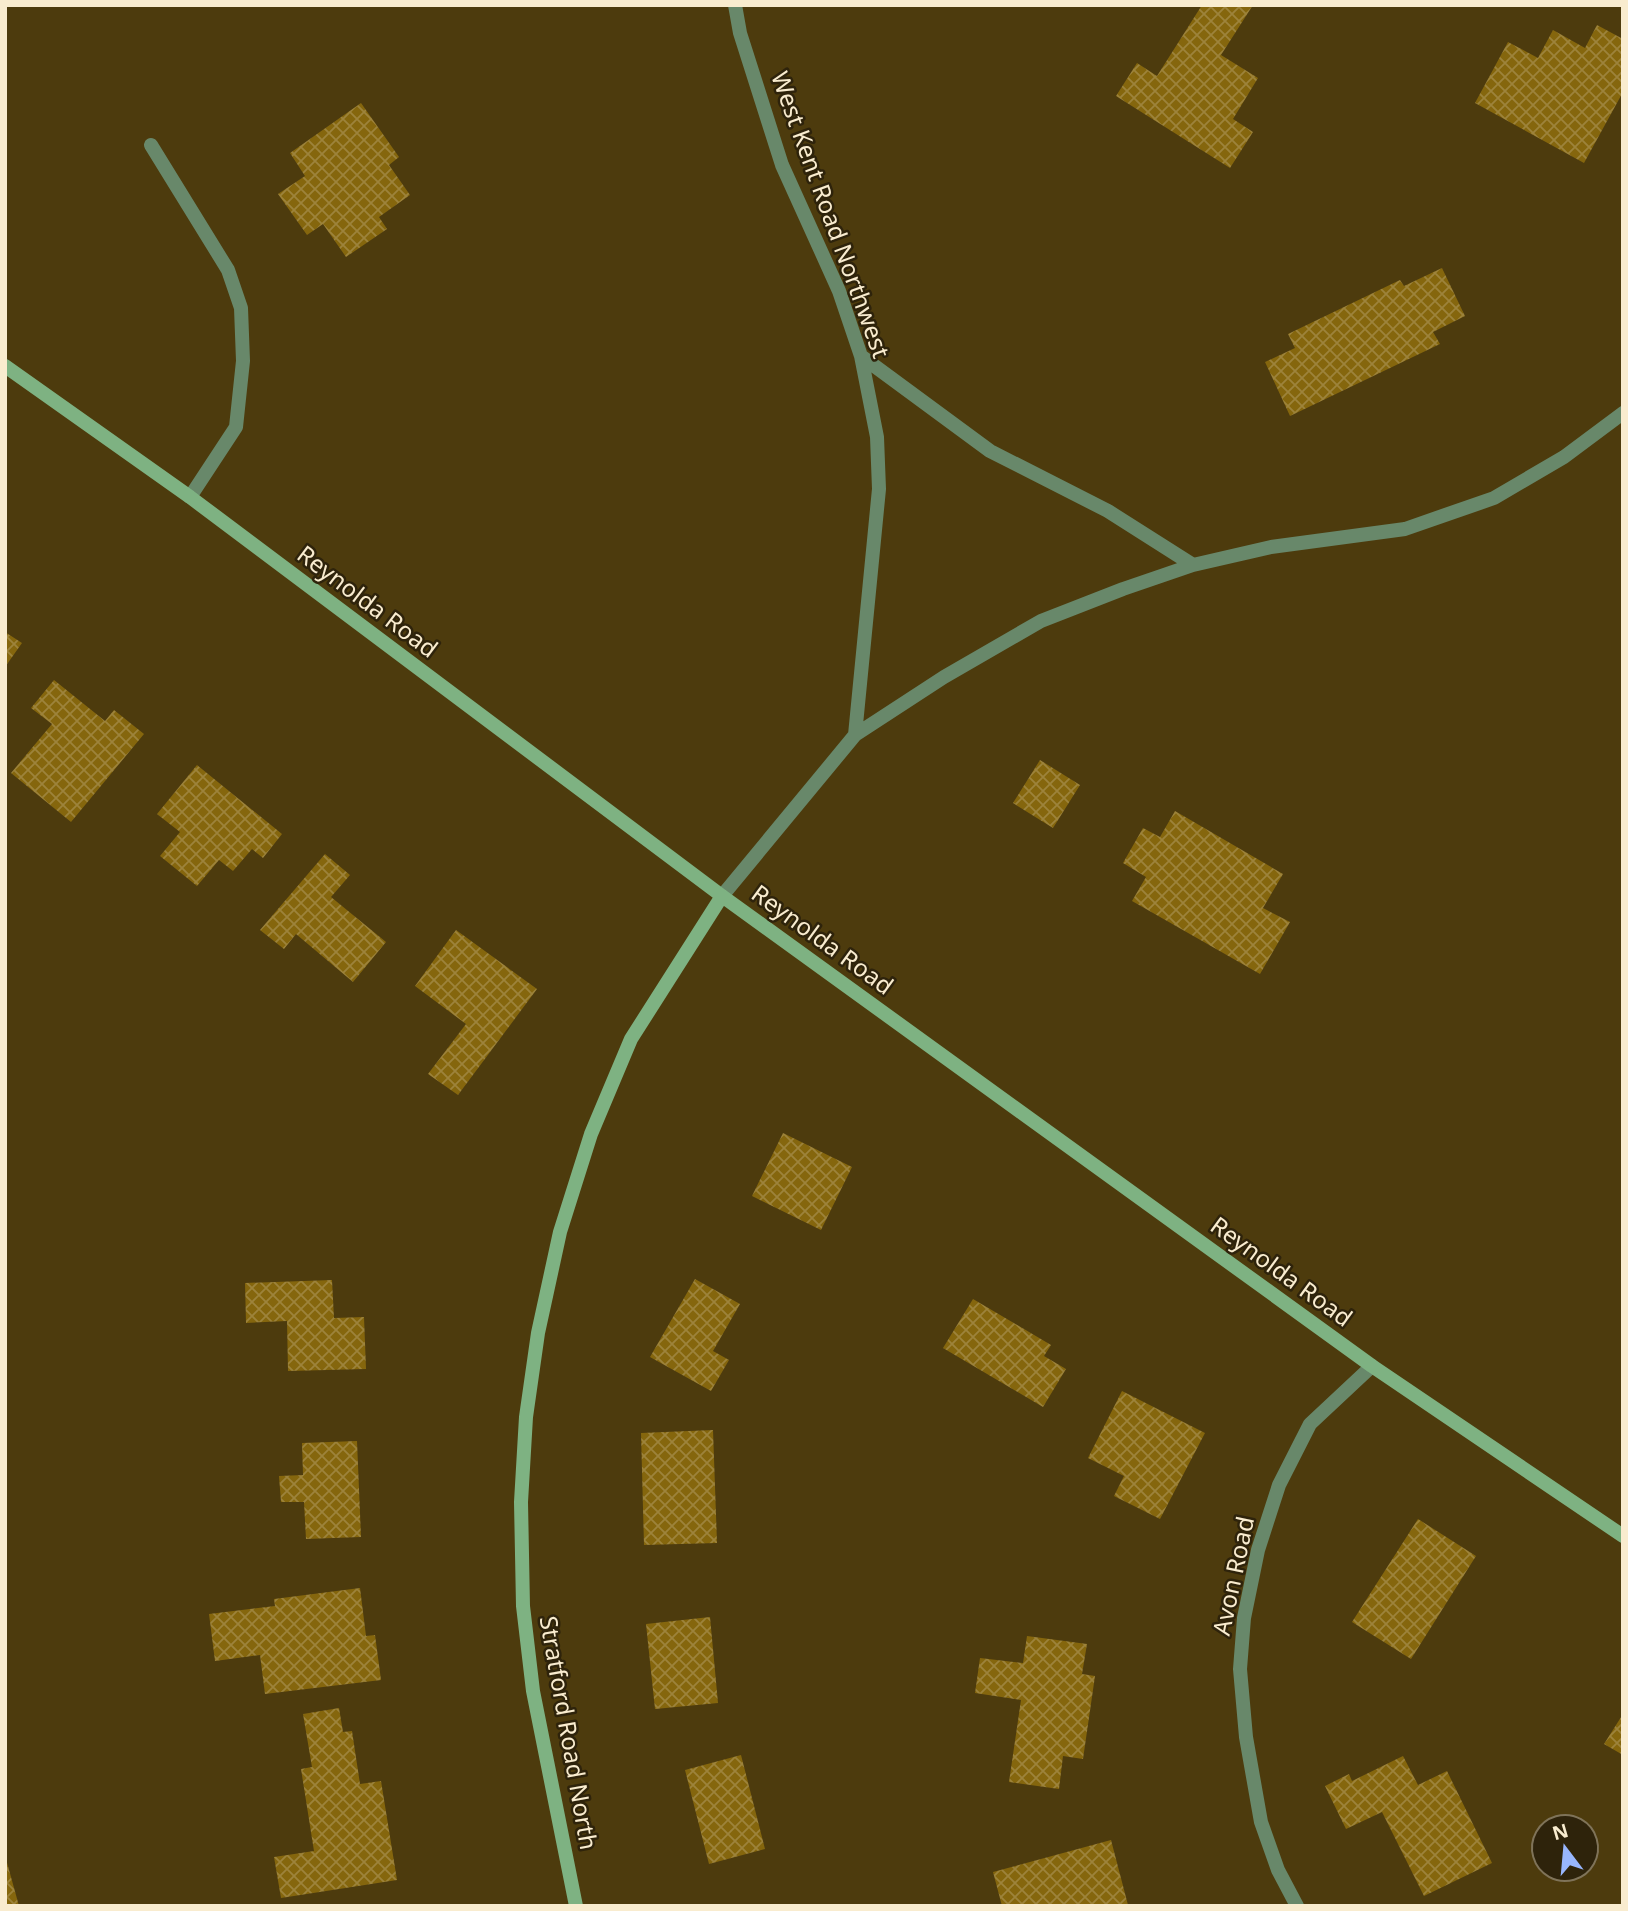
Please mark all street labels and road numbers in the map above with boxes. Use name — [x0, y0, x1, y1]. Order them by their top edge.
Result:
street label: West Kent Road Northwest — [764, 67, 899, 363]
street label: Reynolda Road — [291, 537, 445, 665]
street label: Reynolda Road — [745, 876, 900, 1001]
street label: Reynolda Road — [1204, 1208, 1359, 1333]
street label: Avon Road — [1204, 1513, 1261, 1638]
street label: Stratford Road North — [533, 1613, 606, 1852]

